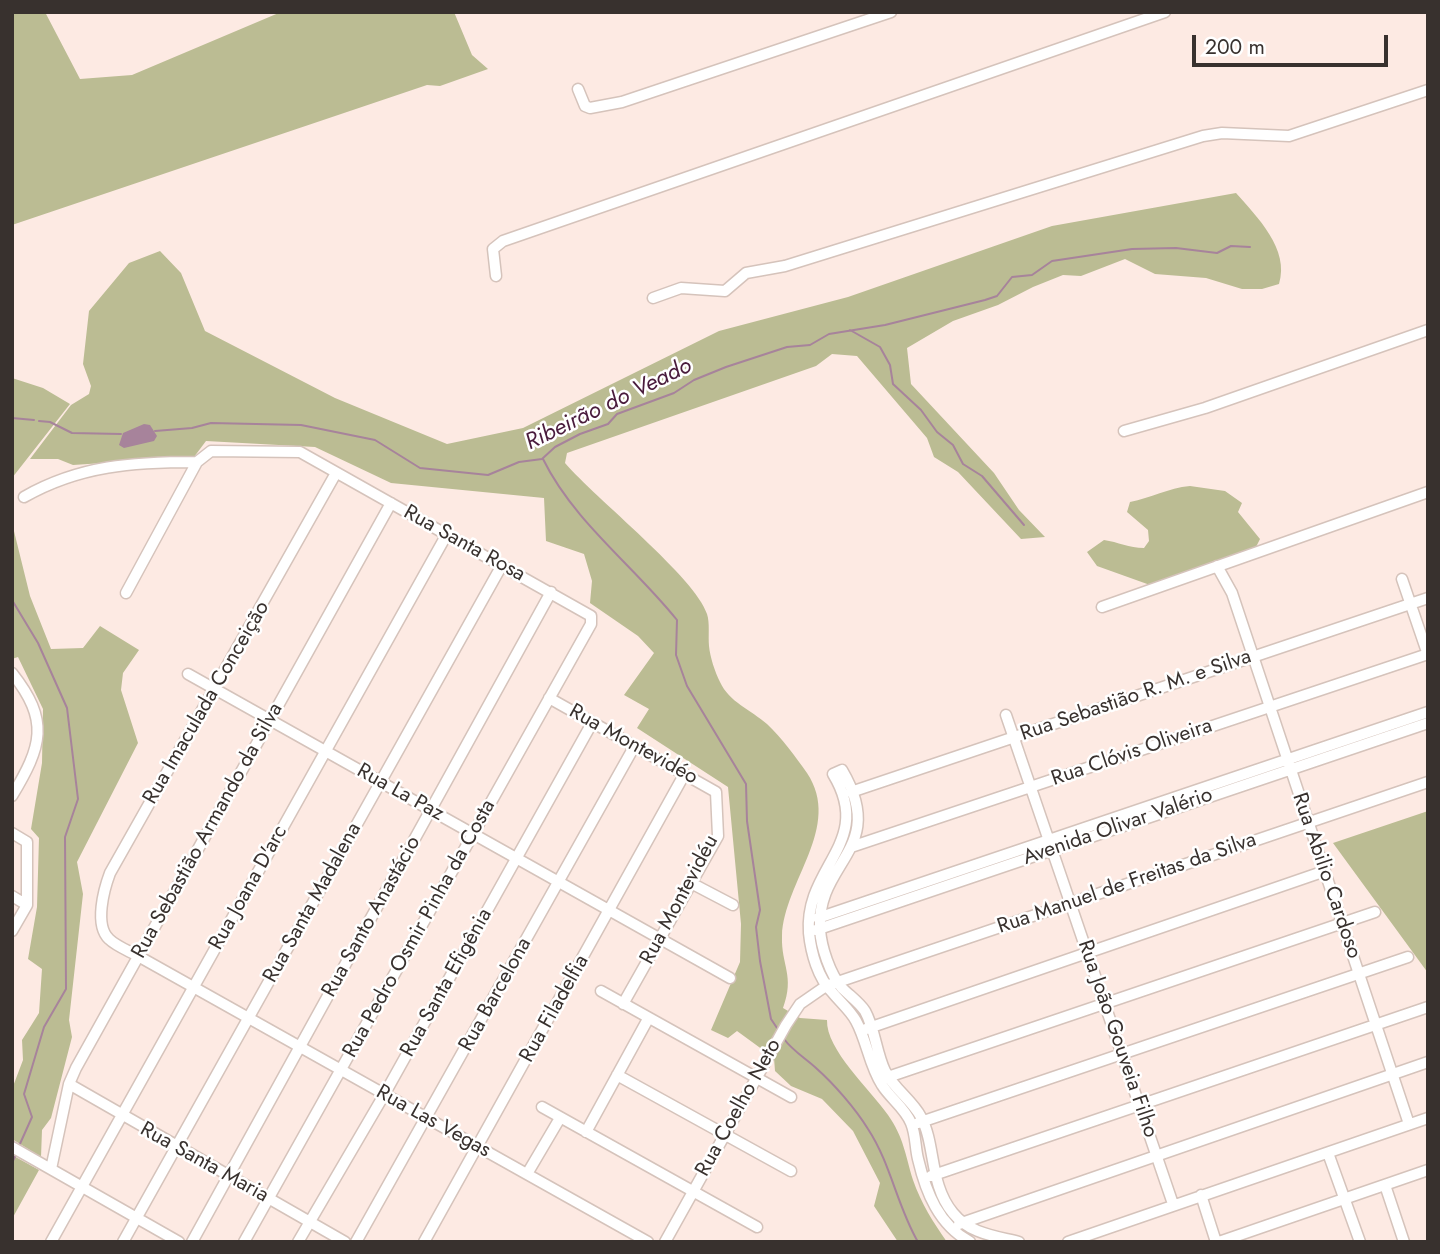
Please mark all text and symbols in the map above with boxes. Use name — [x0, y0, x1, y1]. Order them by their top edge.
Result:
scale bar — [1195, 21, 1391, 65]
text: 200 m — [1205, 32, 1265, 62]
water label: Ribeirão do Veado — [521, 353, 697, 457]
street label: Rua Santa Rosa — [399, 500, 529, 588]
street label: Rua Imaculada Conceição — [139, 597, 275, 809]
street label: Rua Sebastião R. M. e Silva — [1017, 645, 1255, 747]
street label: Rua Sebastião Armando da Silva — [127, 699, 289, 963]
street label: Rua Montevidéo — [564, 699, 702, 791]
street label: Rua Clóvis Oliveira — [1048, 714, 1216, 792]
street label: Rua La Paz — [352, 759, 448, 827]
street label: Avenida Olivar Valério — [1020, 783, 1216, 871]
street label: Rua Abilio Cardoso — [1286, 790, 1366, 962]
street label: Rua Pedro Osmir Pinha da Costa — [338, 796, 502, 1062]
street label: Rua Santa Madalena — [259, 819, 367, 987]
street label: Rua Joana D'arc — [204, 821, 294, 955]
street label: Rua Manuel de Freitas da Silva — [994, 828, 1260, 940]
street label: Rua Montevidéu — [635, 831, 725, 969]
street label: Rua Santo Anastácio — [317, 832, 427, 1002]
street label: Rua Santa Efigênia — [396, 904, 498, 1062]
street label: Rua Barcelona — [454, 934, 538, 1056]
street label: Rua João Gouveia Filho — [1071, 937, 1163, 1141]
street label: Rua Filadelfia — [515, 951, 595, 1067]
street label: Rua Coelho Neto — [691, 1035, 787, 1181]
street label: Rua Las Vegas — [371, 1080, 495, 1164]
street label: Rua Santa Maria — [135, 1117, 273, 1209]

